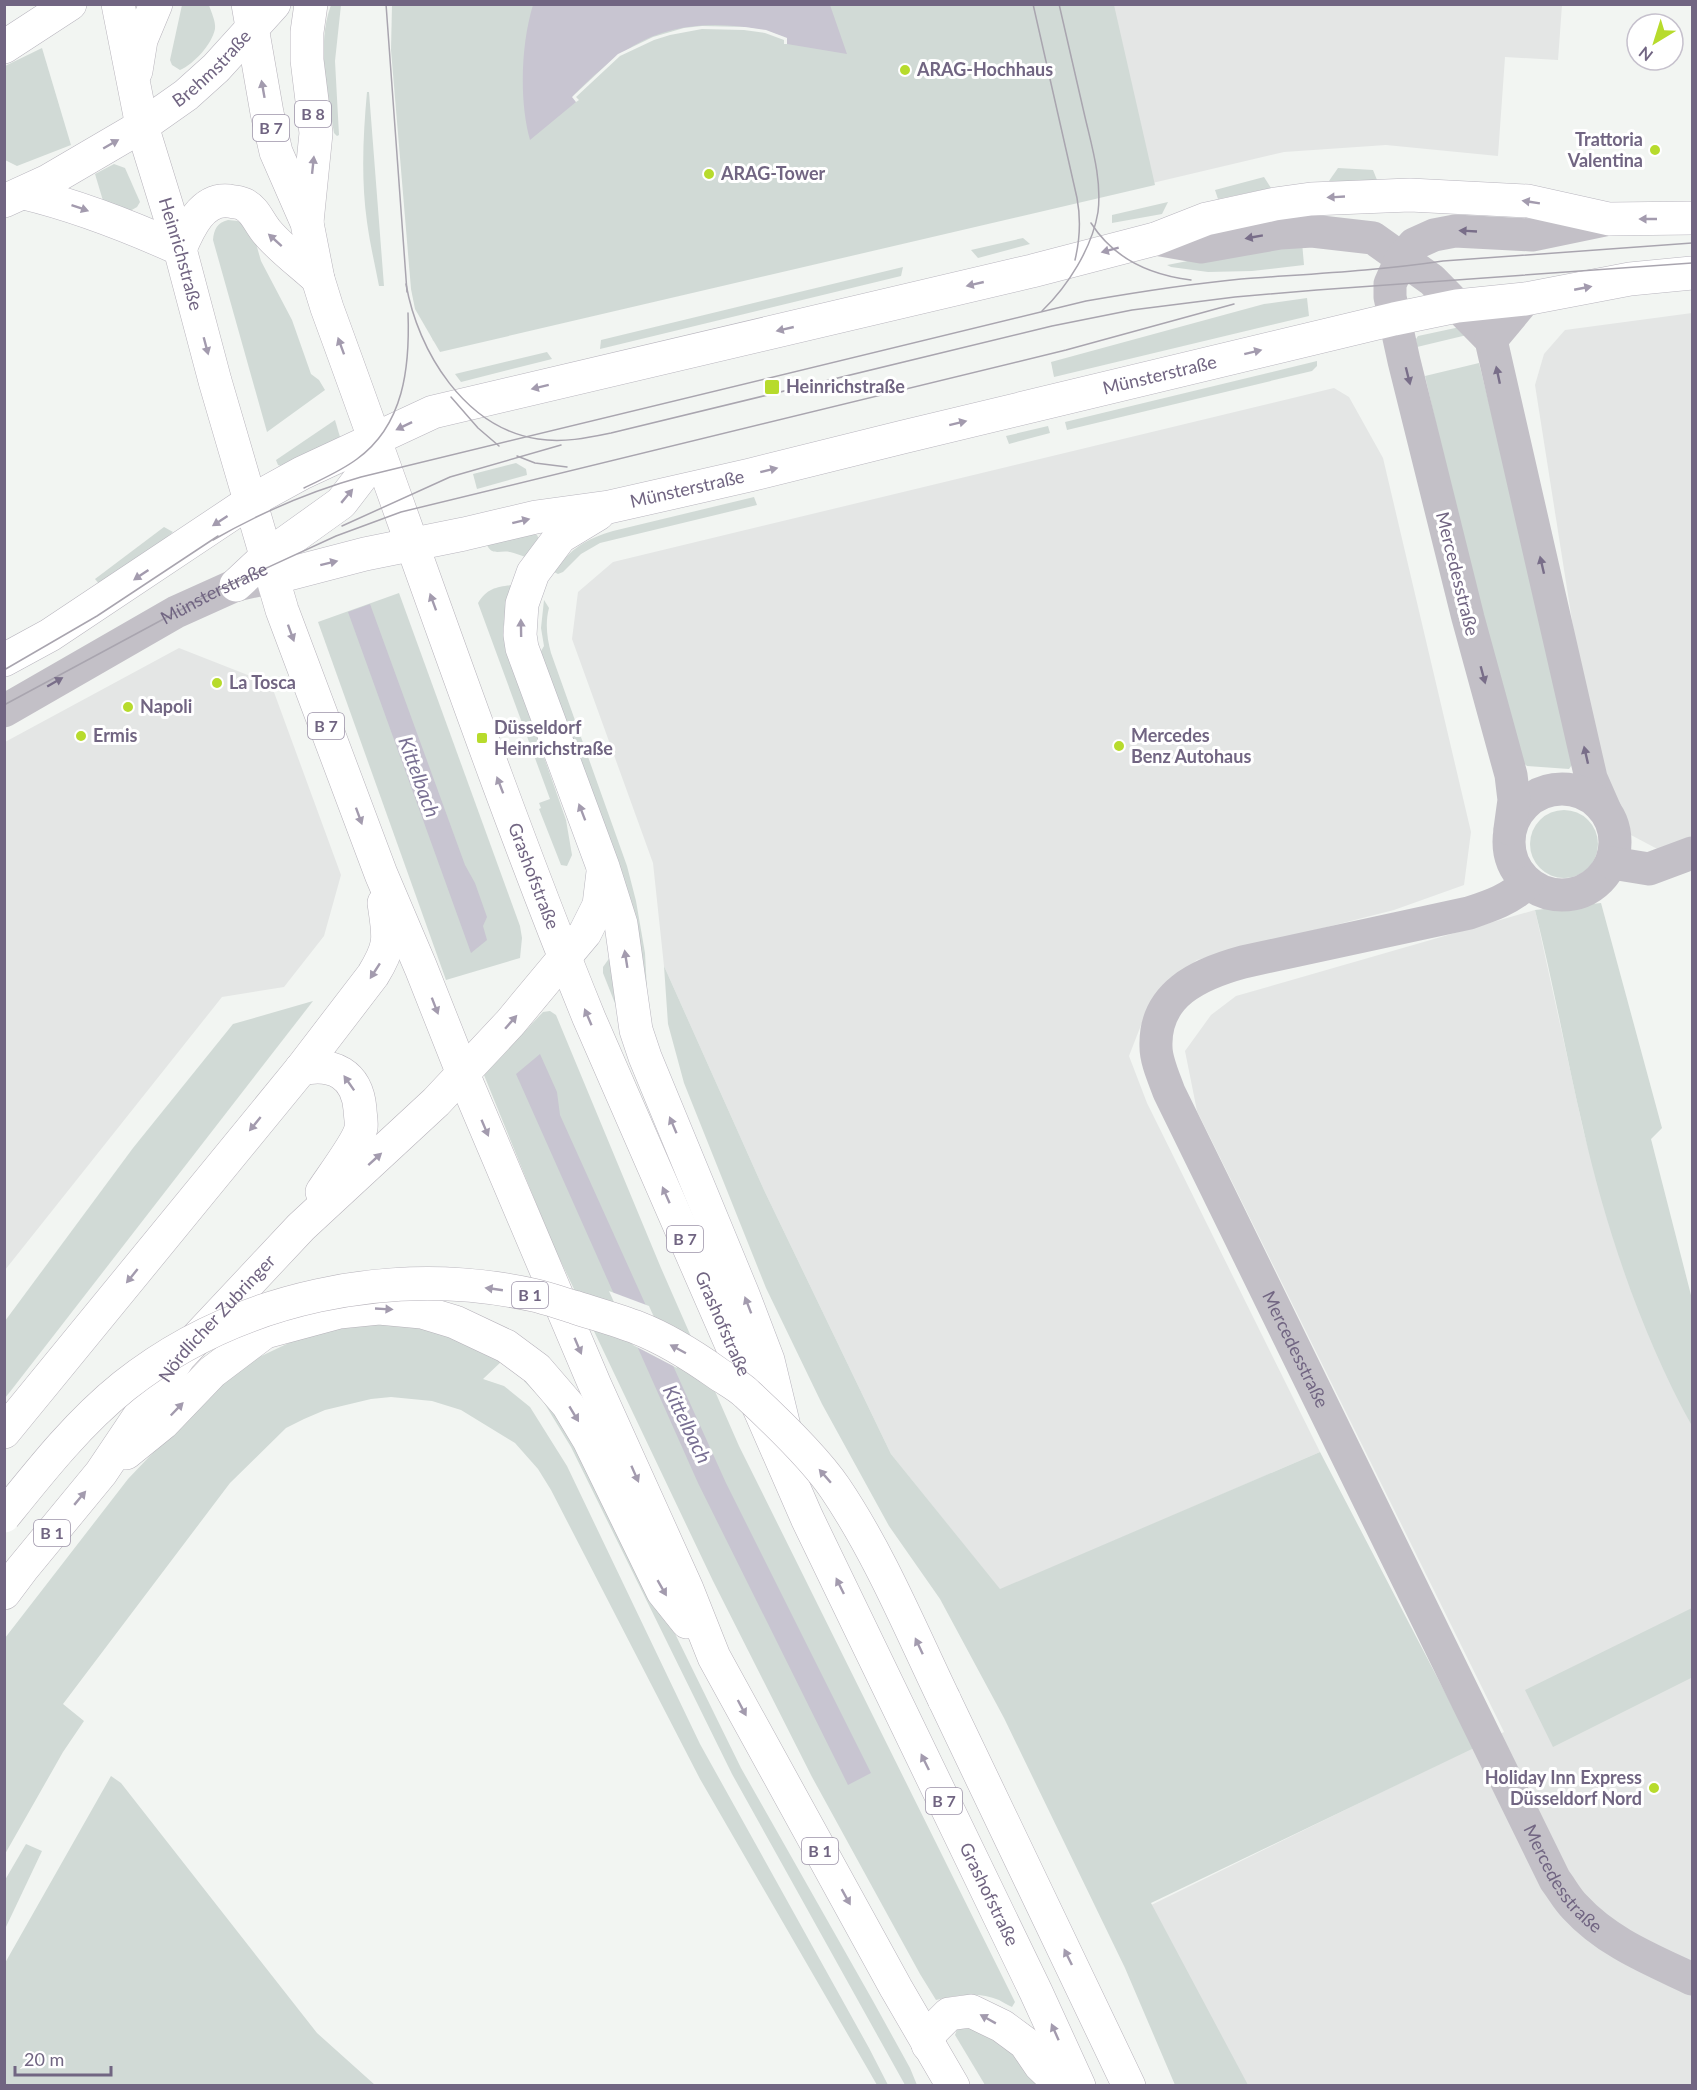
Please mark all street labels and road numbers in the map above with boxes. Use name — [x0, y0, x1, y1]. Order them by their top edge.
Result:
street label: Brehmstraße — [168, 25, 255, 111]
road number: B 8 — [295, 101, 331, 127]
road number: B 7 — [253, 115, 289, 141]
street label: Heinrichstraße — [155, 195, 208, 313]
street label: Münsterstraße — [1100, 350, 1219, 399]
street label: Münsterstraße — [628, 465, 746, 512]
street label: Mercedesstraße — [1432, 509, 1484, 638]
street label: Münsterstraße — [157, 557, 271, 629]
road number: B 7 — [308, 713, 344, 739]
street label: Grashofstraße — [504, 819, 565, 932]
road number: B 7 — [667, 1226, 703, 1252]
street label: Nördlicher Zubringer — [153, 1249, 280, 1386]
street label: Grashofstraße — [691, 1268, 756, 1379]
road number: B 1 — [512, 1282, 548, 1308]
street label: Mercedesstraße — [1258, 1287, 1334, 1411]
road number: B 1 — [34, 1520, 70, 1546]
road number: B 7 — [926, 1788, 962, 1814]
street label: Mercedesstraße — [1519, 1821, 1607, 1937]
road number: B 1 — [802, 1838, 838, 1864]
street label: Grashofstraße — [955, 1839, 1024, 1949]

